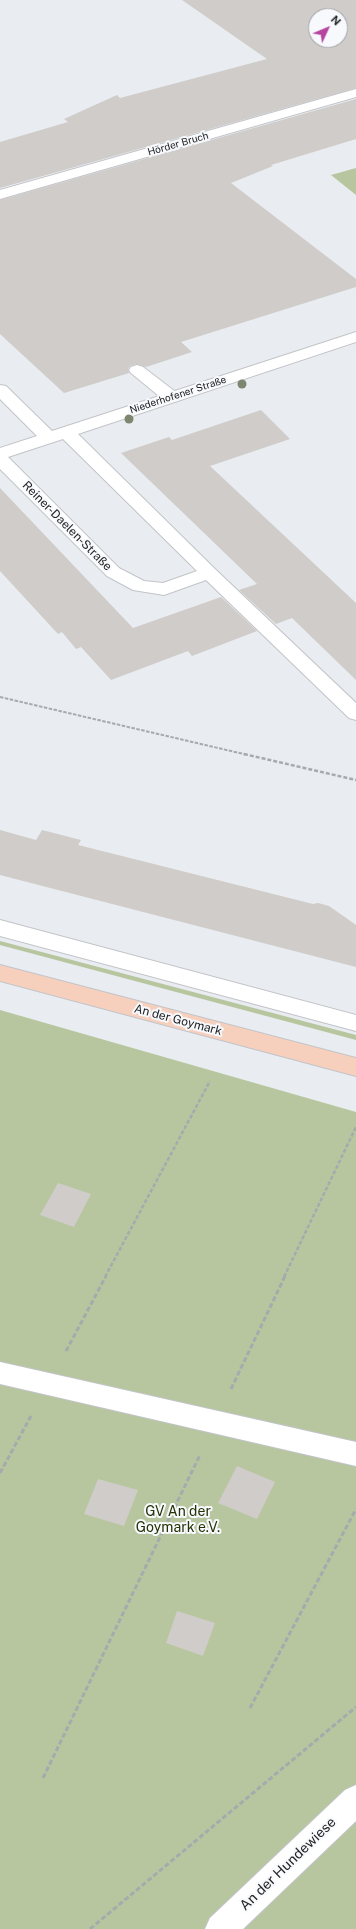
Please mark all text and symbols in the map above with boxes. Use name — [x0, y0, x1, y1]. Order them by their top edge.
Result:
north arrow — [308, 8, 348, 48]
text: N — [329, 13, 343, 28]
street label: Hörder Bruch — [146, 130, 210, 158]
street label: Niederhofener Straße — [128, 374, 228, 416]
street label: Reiner-Daelen-Straße — [19, 478, 115, 574]
street label: An der Goymark — [133, 1001, 223, 1039]
park label: GV An der Goymark e.V. — [136, 1504, 220, 1536]
street label: An der Hundewiese — [236, 1814, 340, 1914]

